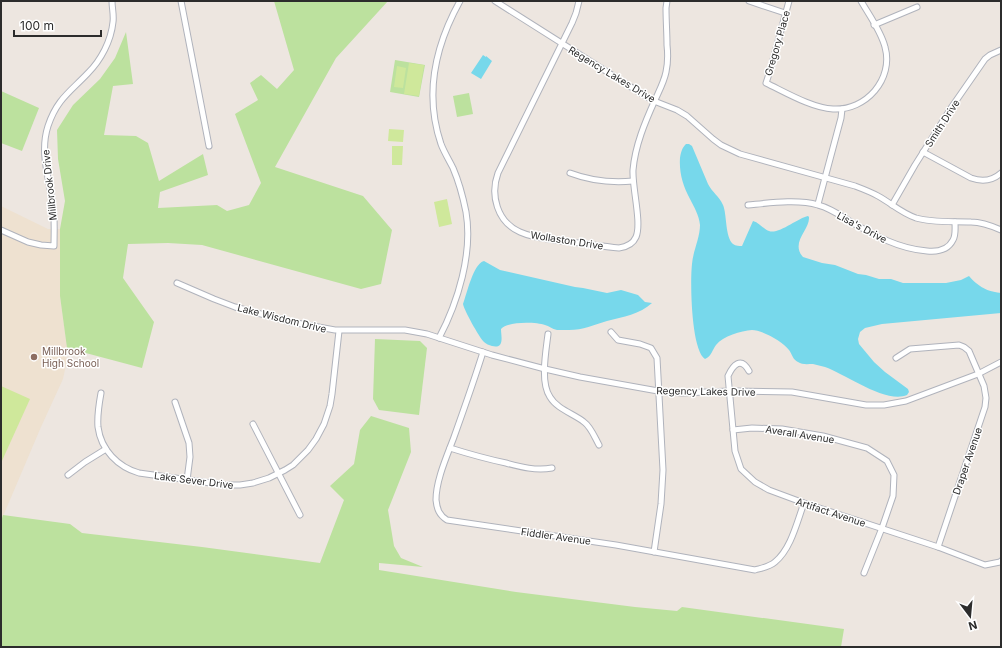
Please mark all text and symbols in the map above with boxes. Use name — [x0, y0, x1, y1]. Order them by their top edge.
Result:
street label: Gregory Place — [762, 9, 792, 77]
scale bar — [14, 12, 101, 38]
text: 100 m — [20, 18, 54, 33]
street label: Regency Lakes Drive — [566, 43, 658, 105]
street label: Smith Drive — [922, 97, 962, 149]
street label: Millbrook Drive — [39, 149, 59, 221]
street label: Lisa's Drive — [835, 209, 889, 245]
street label: Wollaston Drive — [530, 228, 605, 252]
street label: Lake Wisdom Drive — [236, 301, 328, 335]
place label: Millbrook High School — [42, 345, 99, 369]
marker: Millbrook High School — [29, 352, 39, 362]
street label: Regency Lakes Drive — [656, 384, 756, 398]
street label: Averall Avenue — [765, 423, 835, 445]
street label: Draper Avenue — [950, 426, 984, 496]
street label: Lake Sever Drive — [154, 469, 235, 491]
street label: Artifact Avenue — [795, 495, 868, 529]
street label: Fiddler Avenue — [520, 525, 592, 547]
north arrow — [950, 596, 990, 636]
text: N — [967, 618, 979, 633]

